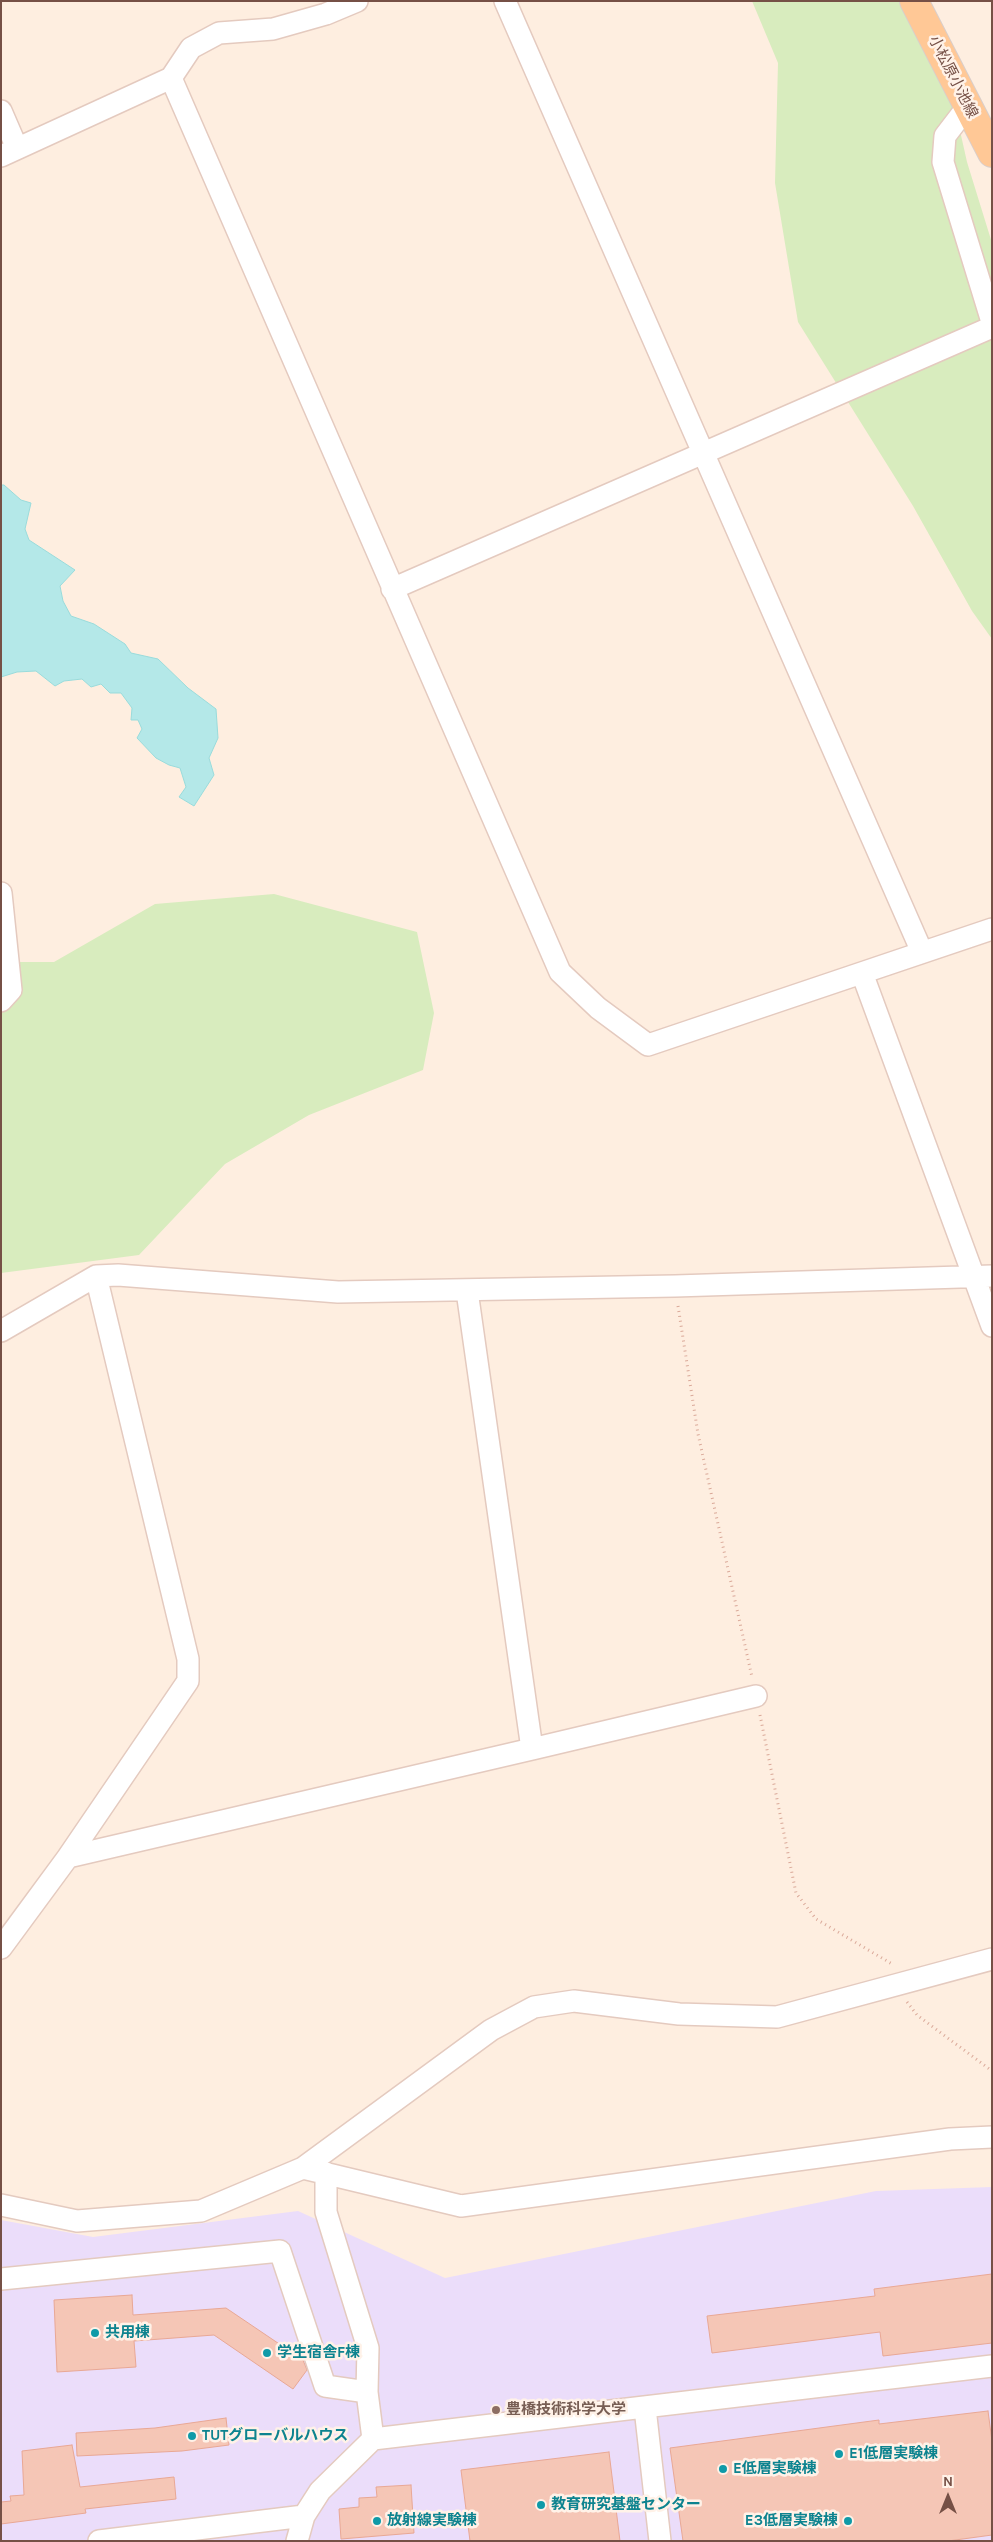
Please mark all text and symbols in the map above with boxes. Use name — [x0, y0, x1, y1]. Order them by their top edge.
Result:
street label: 小松原小池線 — [925, 33, 981, 121]
place label: 共用棟 — [105, 2324, 150, 2342]
marker: 共用棟 — [89, 2327, 101, 2339]
place label: 学生宿舎F棟 — [277, 2344, 360, 2362]
marker: 学生宿舎F棟 — [261, 2347, 273, 2359]
place label: 豊橋技術科学大学 — [506, 2401, 626, 2419]
marker: 豊橋技術科学大学 — [490, 2404, 502, 2416]
place label: TUTグローバルハウス — [202, 2427, 348, 2445]
marker: TUTグローバルハウス — [186, 2430, 198, 2442]
place label: E1低層実験棟 — [849, 2445, 938, 2463]
marker: E1低層実験棟 — [833, 2448, 845, 2460]
place label: E低層実験棟 — [733, 2460, 817, 2478]
marker: E低層実験棟 — [717, 2463, 729, 2475]
north arrow — [923, 2472, 973, 2522]
text: N — [943, 2473, 953, 2490]
place label: 教育研究基盤センター — [551, 2496, 701, 2514]
marker: 教育研究基盤センター — [535, 2499, 547, 2511]
place label: 放射線実験棟 — [387, 2512, 477, 2530]
place label: E3低層実験棟 — [745, 2512, 838, 2530]
marker: 放射線実験棟 — [371, 2515, 383, 2527]
marker: E3低層実験棟 — [842, 2515, 854, 2527]

